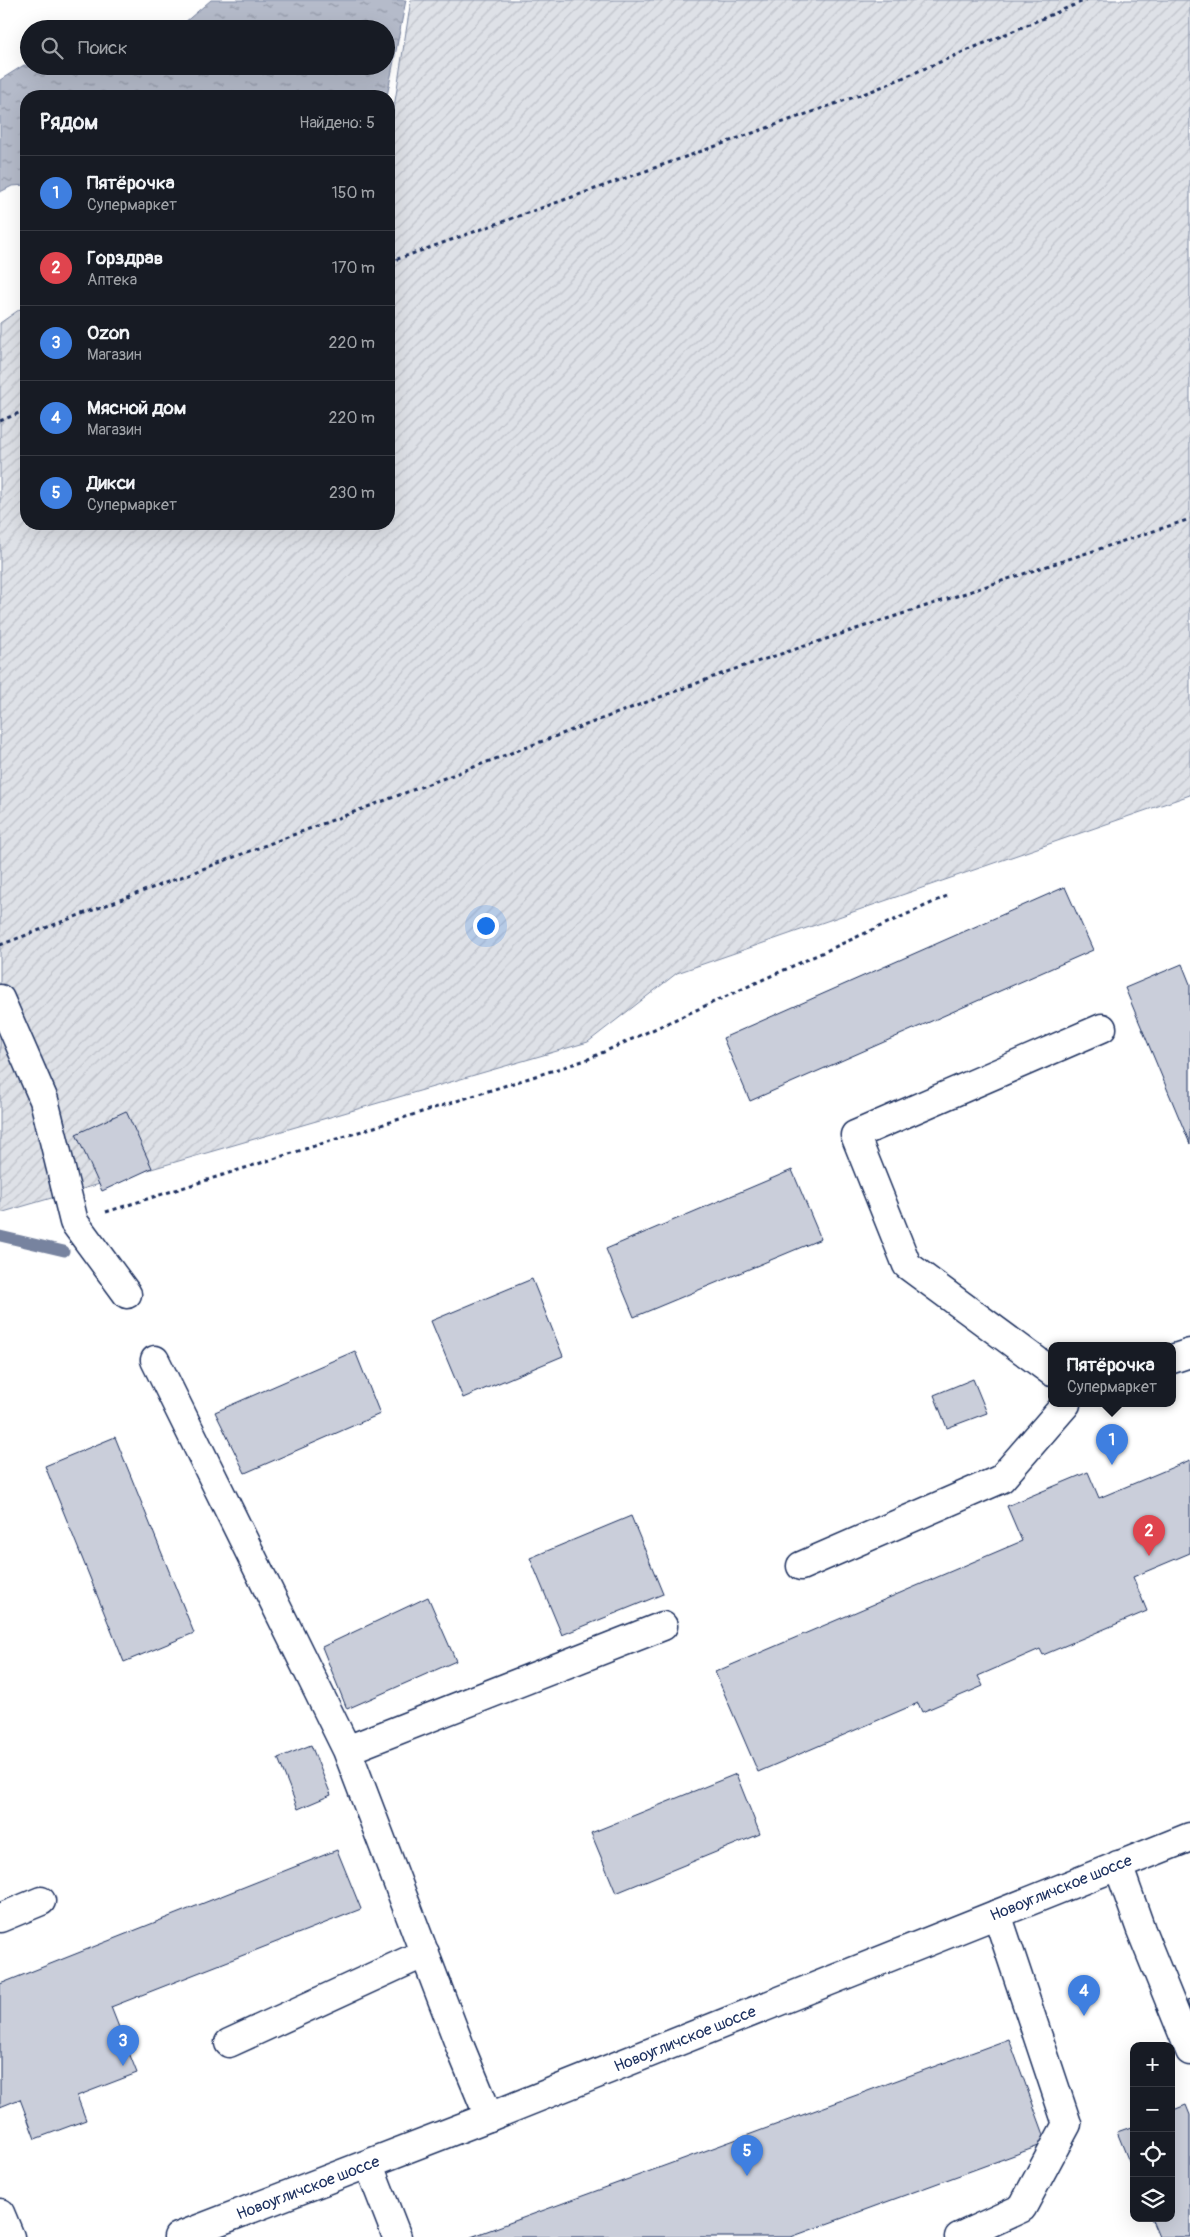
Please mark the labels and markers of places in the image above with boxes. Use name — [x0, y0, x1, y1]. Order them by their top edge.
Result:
pin: 1 — [1096, 1424, 1128, 1465]
pin: 2 — [1133, 1515, 1165, 1556]
pin: 4 — [1068, 1975, 1100, 2016]
pin: 3 — [107, 2025, 139, 2066]
pin: 5 — [731, 2135, 763, 2176]

